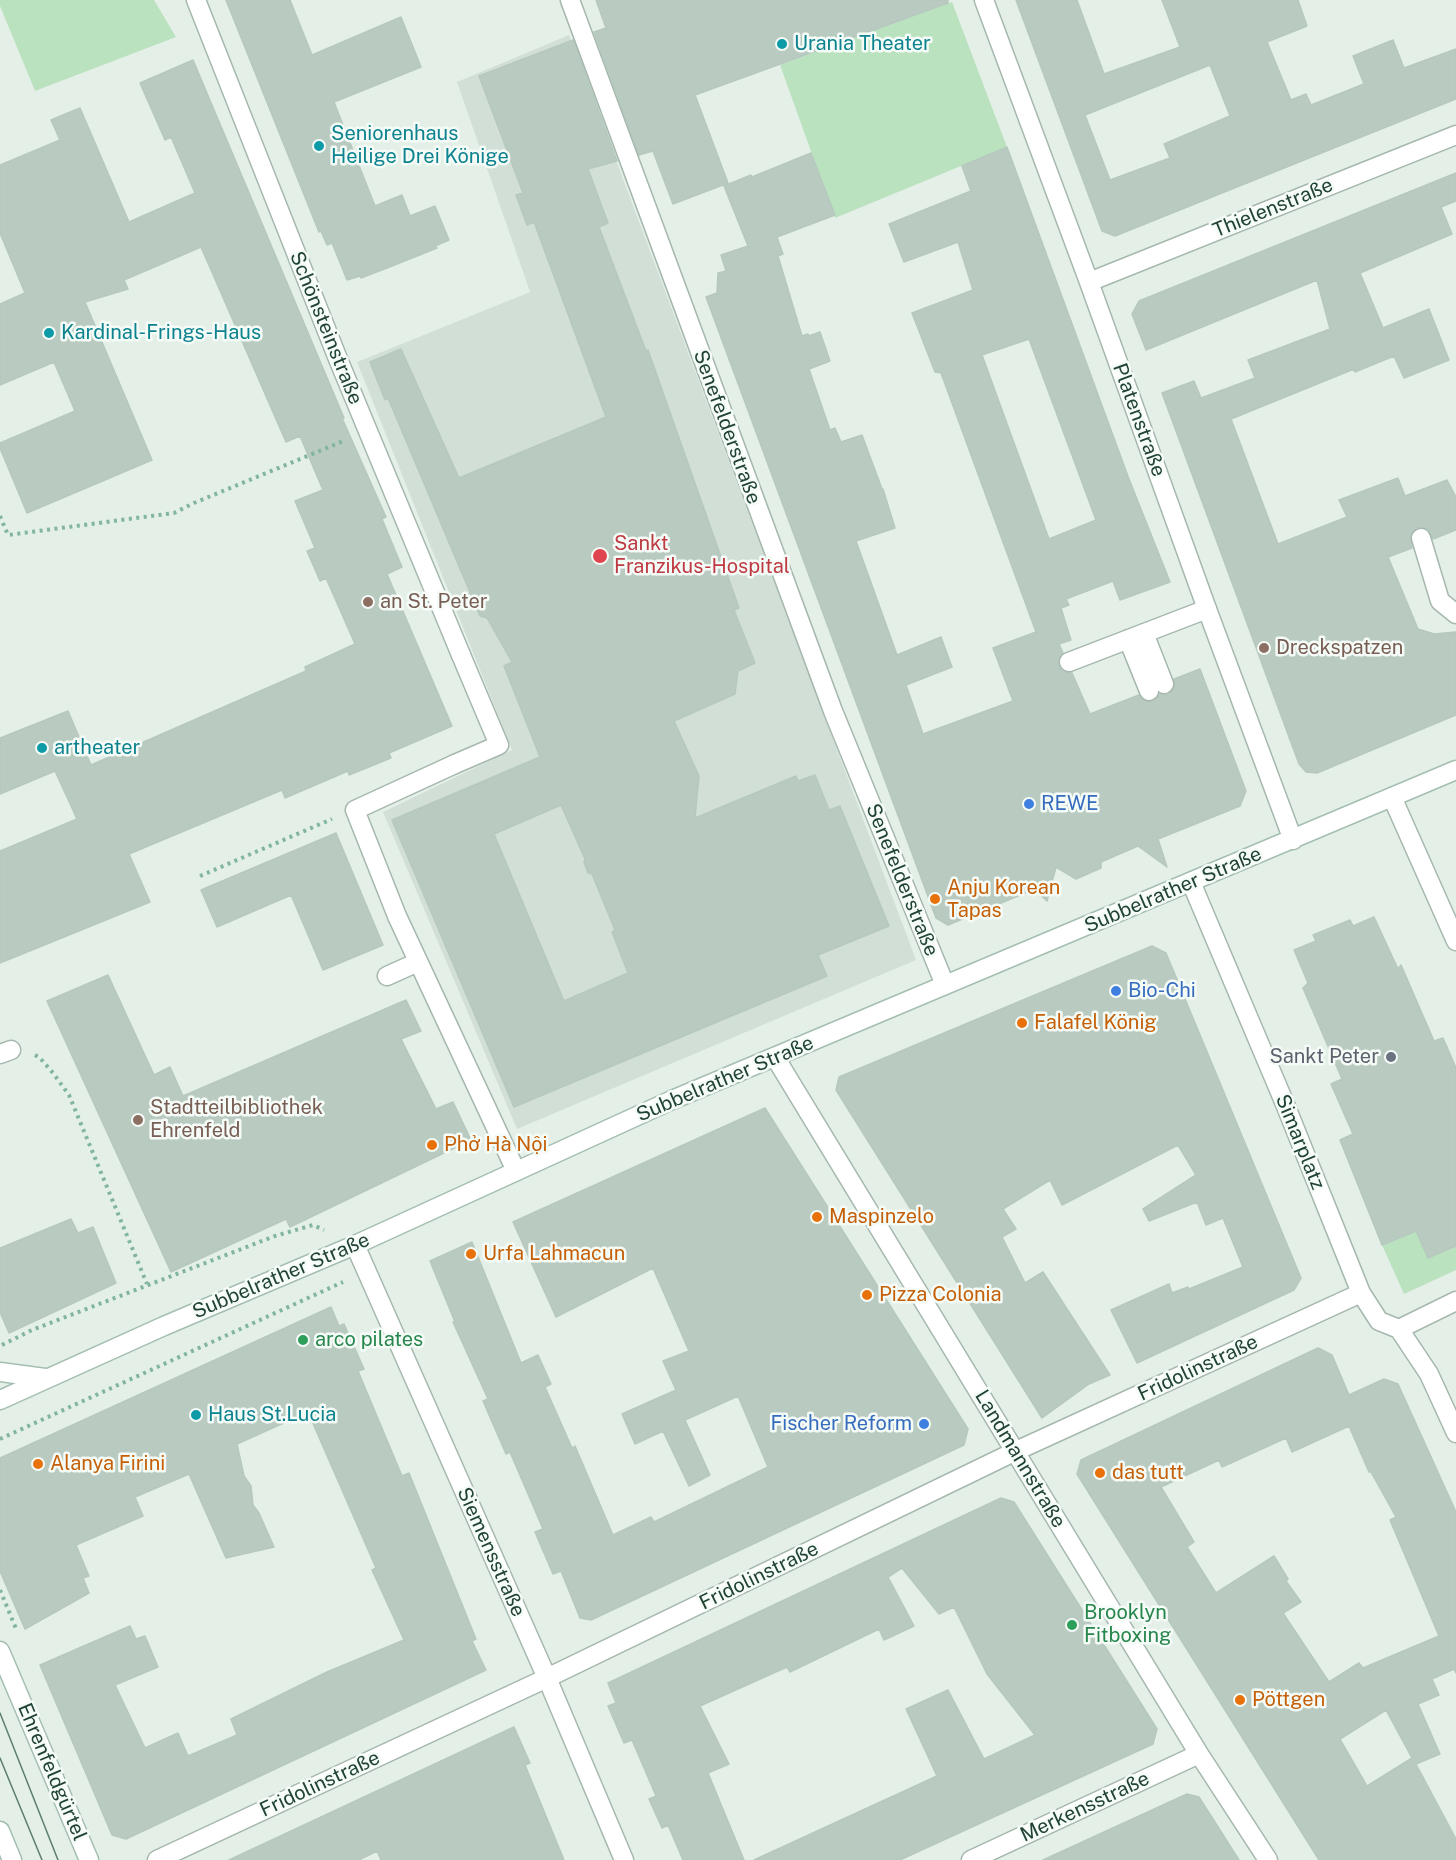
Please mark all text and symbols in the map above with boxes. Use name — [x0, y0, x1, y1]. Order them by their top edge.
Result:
place label: Urania Theater — [794, 32, 931, 56]
marker: Urania Theater — [775, 37, 789, 51]
place label: Seniorenhaus Heilige Drei Könige — [331, 122, 509, 169]
marker: Seniorenhaus Heilige Drei Könige — [312, 139, 326, 153]
street label: Thielenstraße — [1209, 173, 1337, 243]
street label: Schönsteinstraße — [284, 248, 368, 408]
place label: Kardinal-Frings-Haus — [61, 321, 261, 345]
marker: Kardinal-Frings-Haus — [42, 326, 56, 340]
street label: Senefelderstraße — [688, 347, 766, 507]
street label: Platenstraße — [1107, 360, 1171, 480]
place label: Sankt Franzikus-Hospital — [614, 532, 790, 579]
marker: Sankt Franzikus-Hospital — [591, 547, 609, 565]
place label: an St. Peter — [380, 590, 488, 614]
marker: an St. Peter — [361, 595, 375, 609]
place label: Dreckspatzen — [1276, 636, 1403, 660]
marker: Dreckspatzen — [1257, 641, 1271, 655]
place label: artheater — [54, 736, 140, 760]
marker: artheater — [35, 741, 49, 755]
place label: REWE — [1041, 792, 1098, 816]
marker: REWE — [1022, 797, 1036, 811]
street label: Senefelderstraße — [860, 800, 944, 960]
street label: Subbelrather Straße — [1081, 842, 1265, 938]
place label: Anju Korean Tapas — [947, 876, 1060, 923]
marker: Anju Korean Tapas — [928, 892, 942, 906]
place label: Bio-Chi — [1128, 979, 1196, 1003]
marker: Bio-Chi — [1109, 984, 1123, 998]
place label: Falafel König — [1034, 1011, 1157, 1035]
marker: Falafel König — [1015, 1016, 1029, 1030]
street label: Subbelrather Straße — [633, 1031, 817, 1127]
place label: Sankt Peter — [1269, 1045, 1379, 1069]
marker: Sankt Peter — [1384, 1050, 1398, 1064]
street label: Simarplatz — [1270, 1091, 1330, 1193]
place label: Stadtteilbibliothek Ehrenfeld — [150, 1096, 323, 1143]
marker: Stadtteilbibliothek Ehrenfeld — [131, 1113, 145, 1127]
place label: Phở Hà Nội — [444, 1133, 548, 1157]
marker: Phở Hà Nội — [425, 1138, 439, 1152]
place label: Maspinzelo — [829, 1205, 934, 1229]
marker: Maspinzelo — [810, 1210, 824, 1224]
street label: Subbelrather Straße — [189, 1228, 373, 1324]
place label: Urfa Lahmacun — [483, 1242, 625, 1266]
marker: Urfa Lahmacun — [464, 1247, 478, 1261]
place label: Pizza Colonia — [879, 1283, 1002, 1307]
marker: Pizza Colonia — [860, 1288, 874, 1302]
place label: arco pilates — [315, 1328, 423, 1352]
street label: Fridolinstraße — [1134, 1330, 1262, 1406]
marker: arco pilates — [296, 1333, 310, 1347]
street label: Landmannstraße — [969, 1386, 1071, 1532]
place label: Haus St.Lucia — [208, 1403, 336, 1427]
marker: Haus St.Lucia — [189, 1408, 203, 1422]
place label: Fischer Reform — [770, 1412, 912, 1436]
marker: Fischer Reform — [917, 1417, 931, 1431]
place label: Alanya Firini — [50, 1452, 165, 1476]
marker: Alanya Firini — [31, 1457, 45, 1471]
place label: das tutt — [1112, 1461, 1184, 1485]
marker: das tutt — [1093, 1466, 1107, 1480]
street label: Siemensstraße — [452, 1484, 530, 1620]
street label: Fridolinstraße — [695, 1537, 823, 1615]
place label: Brooklyn Fitboxing — [1084, 1601, 1172, 1648]
marker: Brooklyn Fitboxing — [1065, 1618, 1079, 1632]
place label: Pöttgen — [1252, 1688, 1325, 1712]
marker: Pöttgen — [1233, 1693, 1247, 1707]
street label: Ehrenfeldgürtel — [12, 1700, 92, 1844]
street label: Fridolinstraße — [256, 1746, 384, 1822]
street label: Merkensstraße — [1017, 1767, 1153, 1847]

